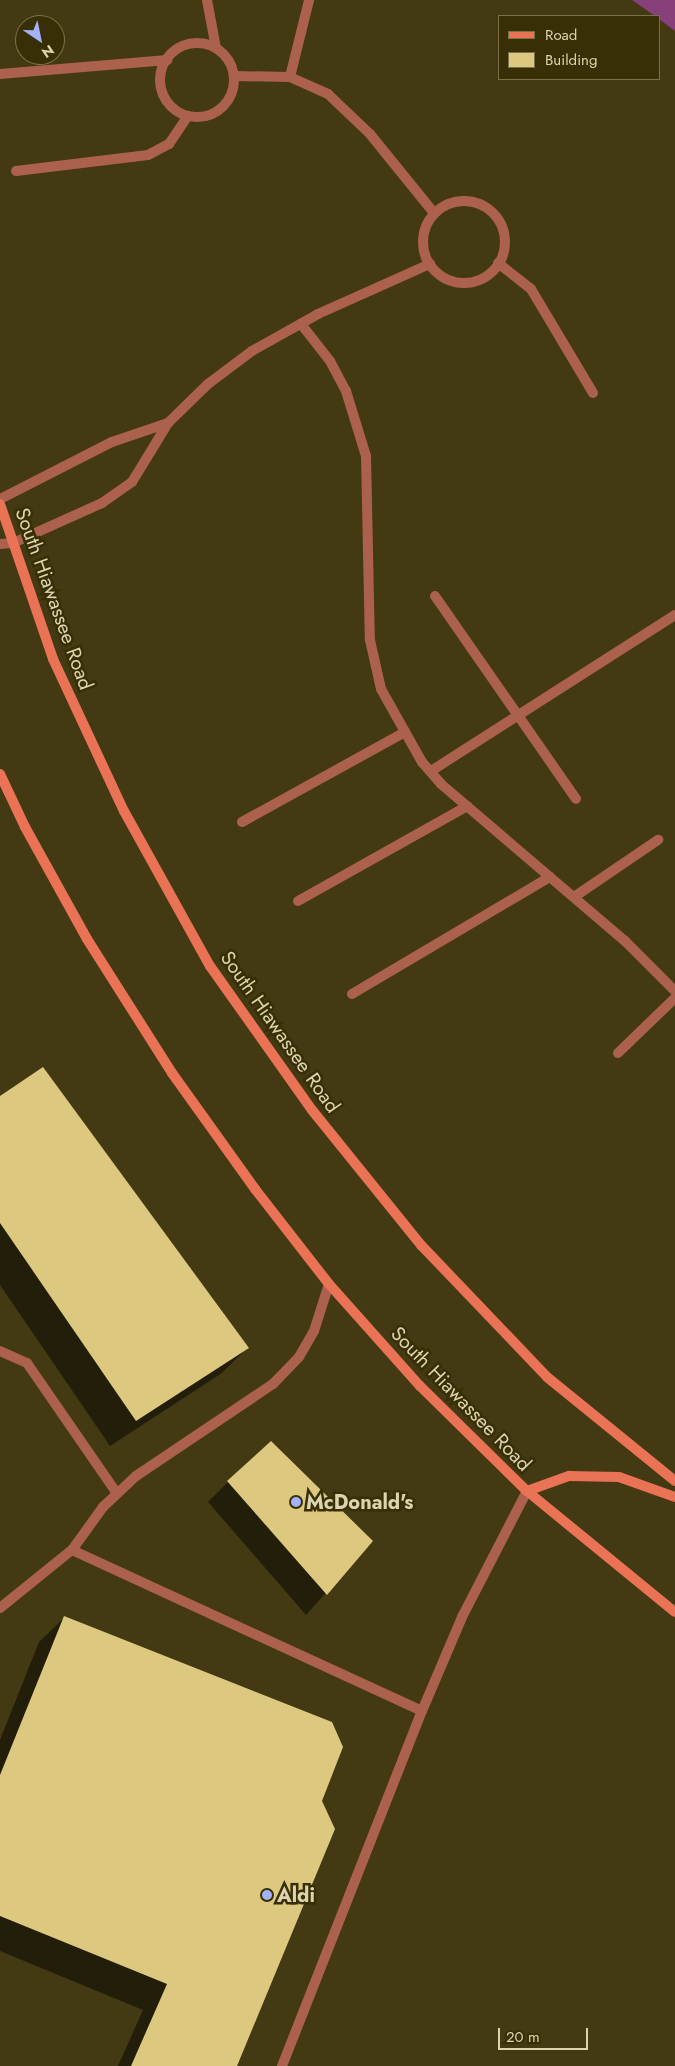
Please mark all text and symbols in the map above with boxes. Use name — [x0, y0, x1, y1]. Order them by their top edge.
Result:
north arrow — [15, 15, 65, 65]
legend — [498, 15, 660, 80]
text: Road — [545, 24, 577, 46]
text: N — [38, 40, 58, 63]
text: Building — [545, 49, 597, 71]
street label: South Hiawassee Road — [10, 505, 98, 693]
street label: South Hiawassee Road — [215, 947, 345, 1117]
street label: South Hiawassee Road — [386, 1322, 536, 1476]
place label: McDonald's — [306, 1490, 413, 1514]
marker: McDonald's — [290, 1496, 302, 1508]
place label: Aldi — [277, 1883, 315, 1907]
marker: Aldi — [261, 1889, 273, 1901]
scale bar — [500, 2018, 590, 2050]
text: 20 m — [506, 2026, 540, 2048]

